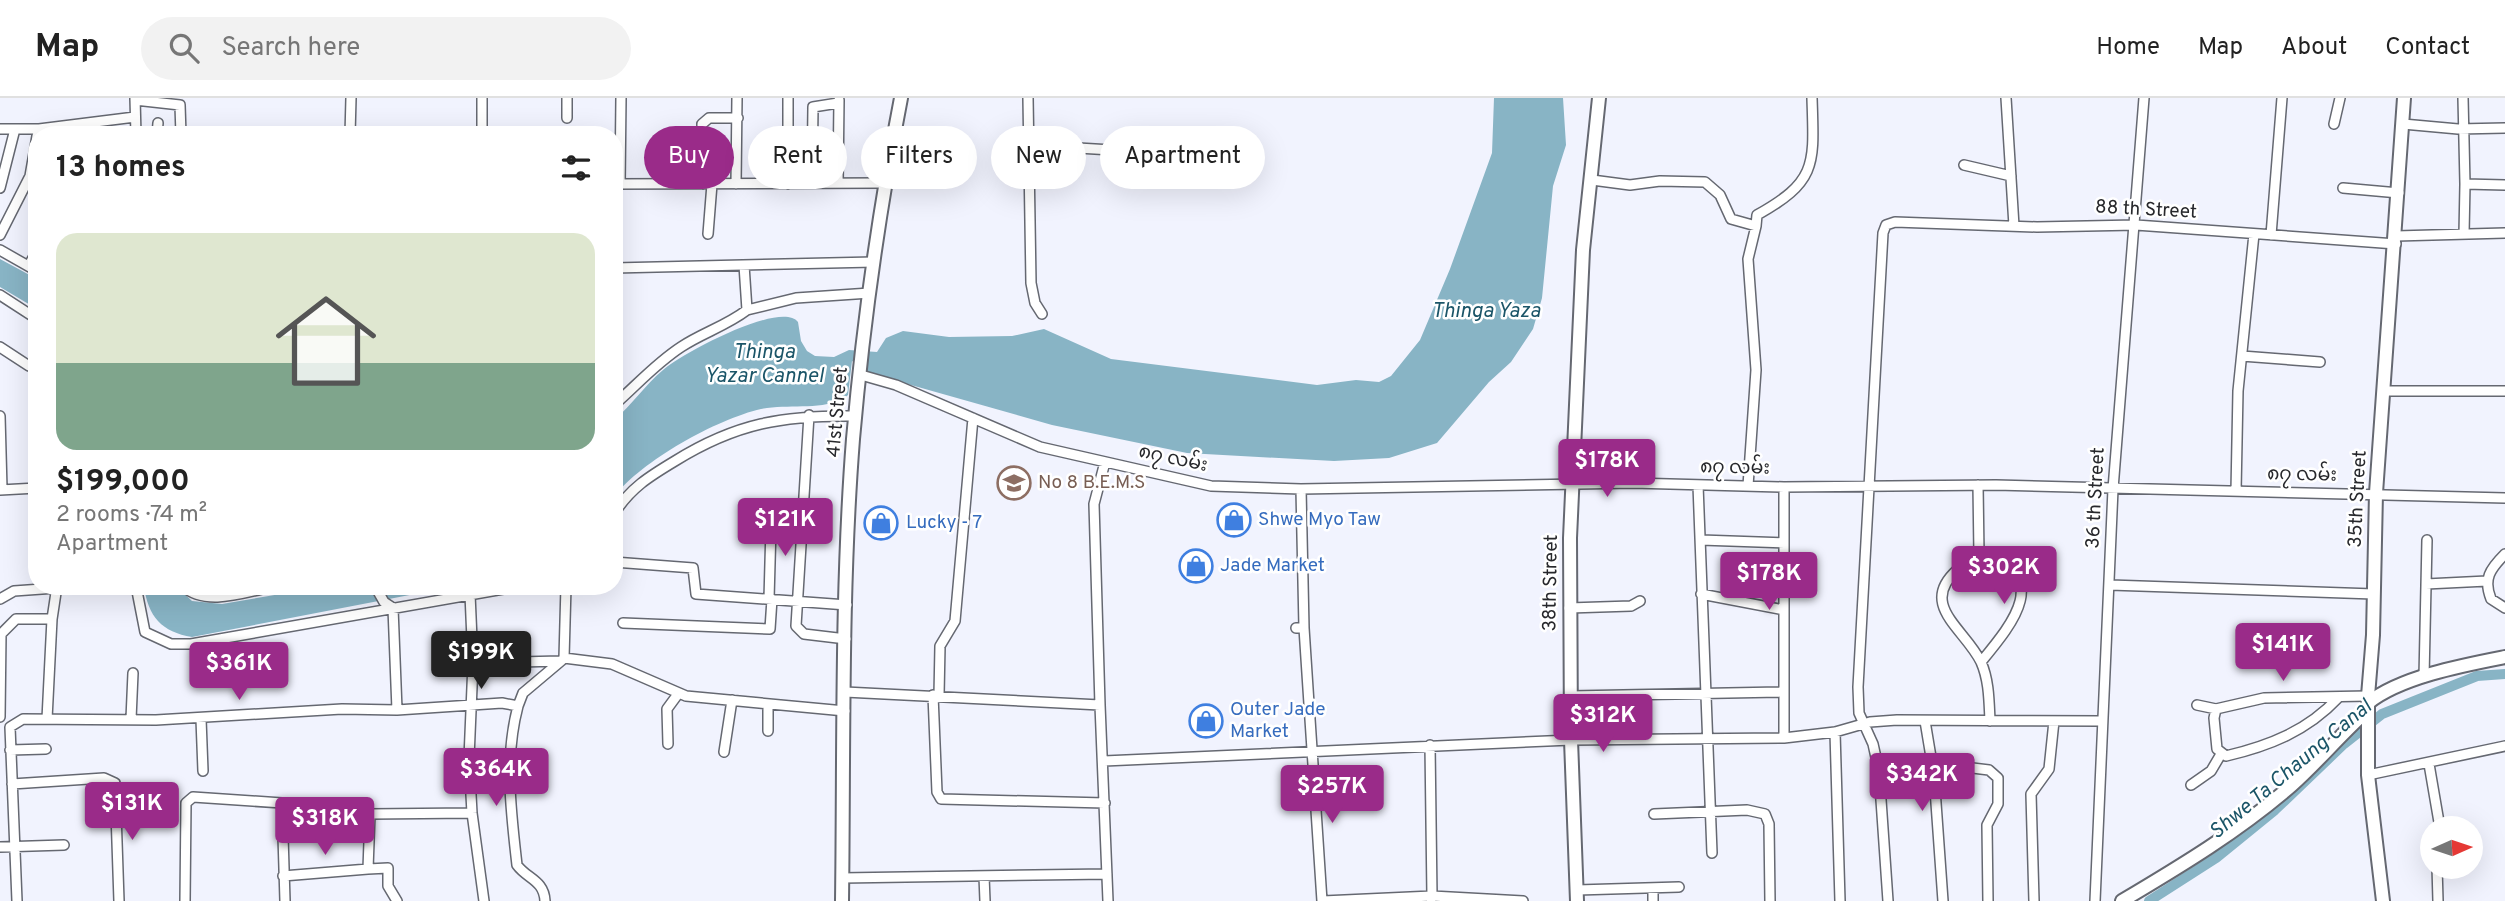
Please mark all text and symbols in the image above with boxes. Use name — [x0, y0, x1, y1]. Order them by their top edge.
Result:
search box — [141, 17, 631, 80]
text: Map — [35, 27, 99, 69]
icon: search — [165, 29, 203, 67]
text: Search here — [221, 32, 360, 65]
text: Home — [2096, 33, 2160, 63]
text: Map — [2198, 33, 2243, 63]
text: About — [2281, 33, 2347, 63]
text: Contact — [2385, 33, 2470, 63]
chip: Buy — [644, 126, 734, 189]
chip: Rent — [748, 126, 847, 189]
chip: Filters — [861, 126, 977, 189]
chip: New — [991, 126, 1086, 189]
chip: Apartment — [1100, 126, 1265, 189]
icon: filters — [557, 149, 595, 187]
text: 13 homes — [56, 150, 186, 187]
street label: 88 th Street — [2094, 195, 2198, 225]
icon: home — [263, 278, 389, 404]
water label: Thinga Yaza — [1431, 298, 1541, 325]
water label: Thinga Yazar Cannel — [705, 339, 825, 390]
street label: 41st Street — [822, 366, 854, 458]
street label: ၈၇ လမ်း — [1136, 436, 1211, 480]
pin: $178K — [1558, 440, 1656, 499]
text: $178K — [1574, 447, 1640, 476]
street label: 36 th Street — [2081, 447, 2111, 549]
street label: 35th Street — [2343, 450, 2373, 548]
street label: ၈၇ လမ်း — [1700, 451, 1770, 483]
street label: ၈၇ လမ်း — [2267, 458, 2337, 490]
text: $199,000 — [56, 464, 190, 501]
school or university icon: No 8 B.E.M.S — [995, 464, 1033, 502]
place label: No 8 B.E.M.S — [1038, 471, 1145, 495]
pin: $121K — [736, 498, 834, 558]
text: 2 rooms · 74 m² — [56, 501, 207, 530]
shop icon: Shwe Myo Taw — [1215, 501, 1253, 539]
shop icon: Lucky - 7 — [862, 504, 900, 542]
text: $121K — [754, 506, 816, 535]
place label: Shwe Myo Taw — [1258, 508, 1381, 532]
place label: Lucky - 7 — [906, 511, 982, 535]
text: Apartment — [56, 530, 168, 559]
street label: 38th Street — [1538, 534, 1564, 632]
pin: $302K — [1955, 546, 2053, 606]
shop icon: Jade Market — [1177, 547, 1215, 585]
pin: $178K — [1720, 552, 1818, 612]
place label: Jade Market — [1220, 554, 1325, 578]
text: $302K — [1968, 554, 2040, 583]
text: $178K — [1736, 560, 1802, 589]
pin: $141K — [2234, 624, 2332, 683]
text: $141K — [2251, 631, 2315, 660]
pin: $199K — [432, 632, 530, 691]
text: $199K — [447, 639, 515, 668]
pin: $361K — [190, 642, 288, 702]
text: $361K — [205, 650, 273, 679]
water label: Shwe Ta Chaung Canal — [2204, 693, 2379, 846]
pin: $312K — [1554, 694, 1652, 754]
place label: Outer Jade Market — [1230, 698, 1325, 744]
shop icon: Outer Jade Market — [1187, 702, 1225, 740]
text: $312K — [1569, 702, 1637, 731]
pin: $364K — [447, 748, 545, 808]
pin: $342K — [1873, 754, 1971, 813]
text: $364K — [460, 756, 532, 785]
text: $342K — [1886, 761, 1958, 790]
pin: $257K — [1283, 766, 1381, 825]
text: $257K — [1297, 773, 1367, 802]
pin: $131K — [83, 782, 181, 842]
text: $131K — [101, 790, 163, 819]
pin: $318K — [276, 798, 374, 857]
text: $318K — [291, 805, 359, 834]
north arrow — [2420, 816, 2483, 878]
map controls — [2420, 816, 2483, 879]

